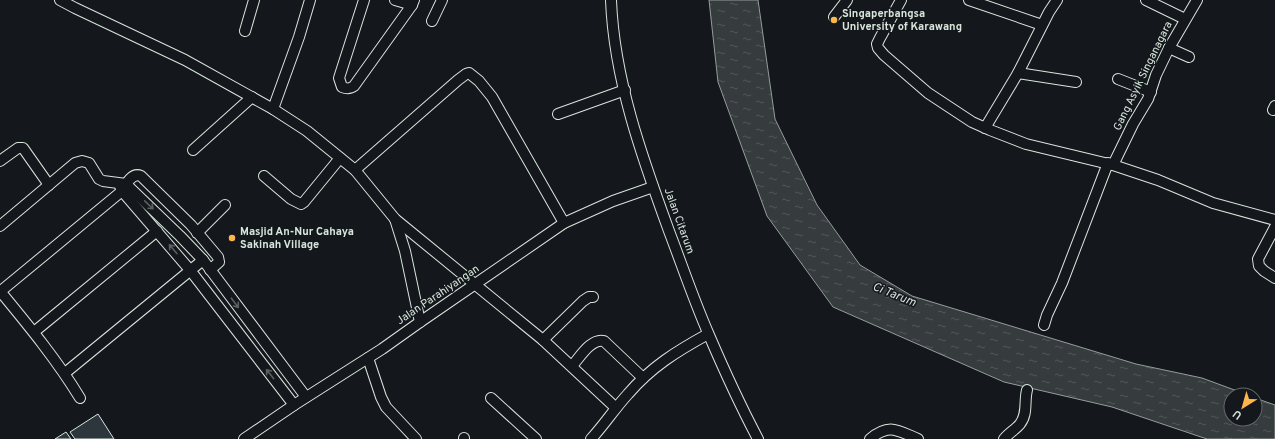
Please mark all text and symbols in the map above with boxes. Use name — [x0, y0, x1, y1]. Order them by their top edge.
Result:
place label: Singaperbangsa University of Karawang — [842, 7, 962, 34]
marker: Singaperbangsa University of Karawang — [829, 15, 839, 25]
street label: Gang Asyik Singanagara — [1110, 19, 1176, 133]
street label: Jalan Citarum — [661, 186, 697, 256]
one-way arrow — [144, 200, 154, 210]
place label: Masjid An-Nur Cahaya Sakinah Village — [240, 225, 354, 252]
marker: Masjid An-Nur Cahaya Sakinah Village — [227, 233, 237, 243]
one-way arrow — [168, 244, 177, 255]
street label: Jalan Parahiyangan — [394, 262, 482, 328]
water label: Ci Tarum — [870, 279, 918, 311]
one-way arrow — [230, 297, 239, 308]
one-way arrow — [266, 368, 274, 379]
north arrow — [1223, 387, 1263, 427]
text: U — [1230, 406, 1245, 422]

